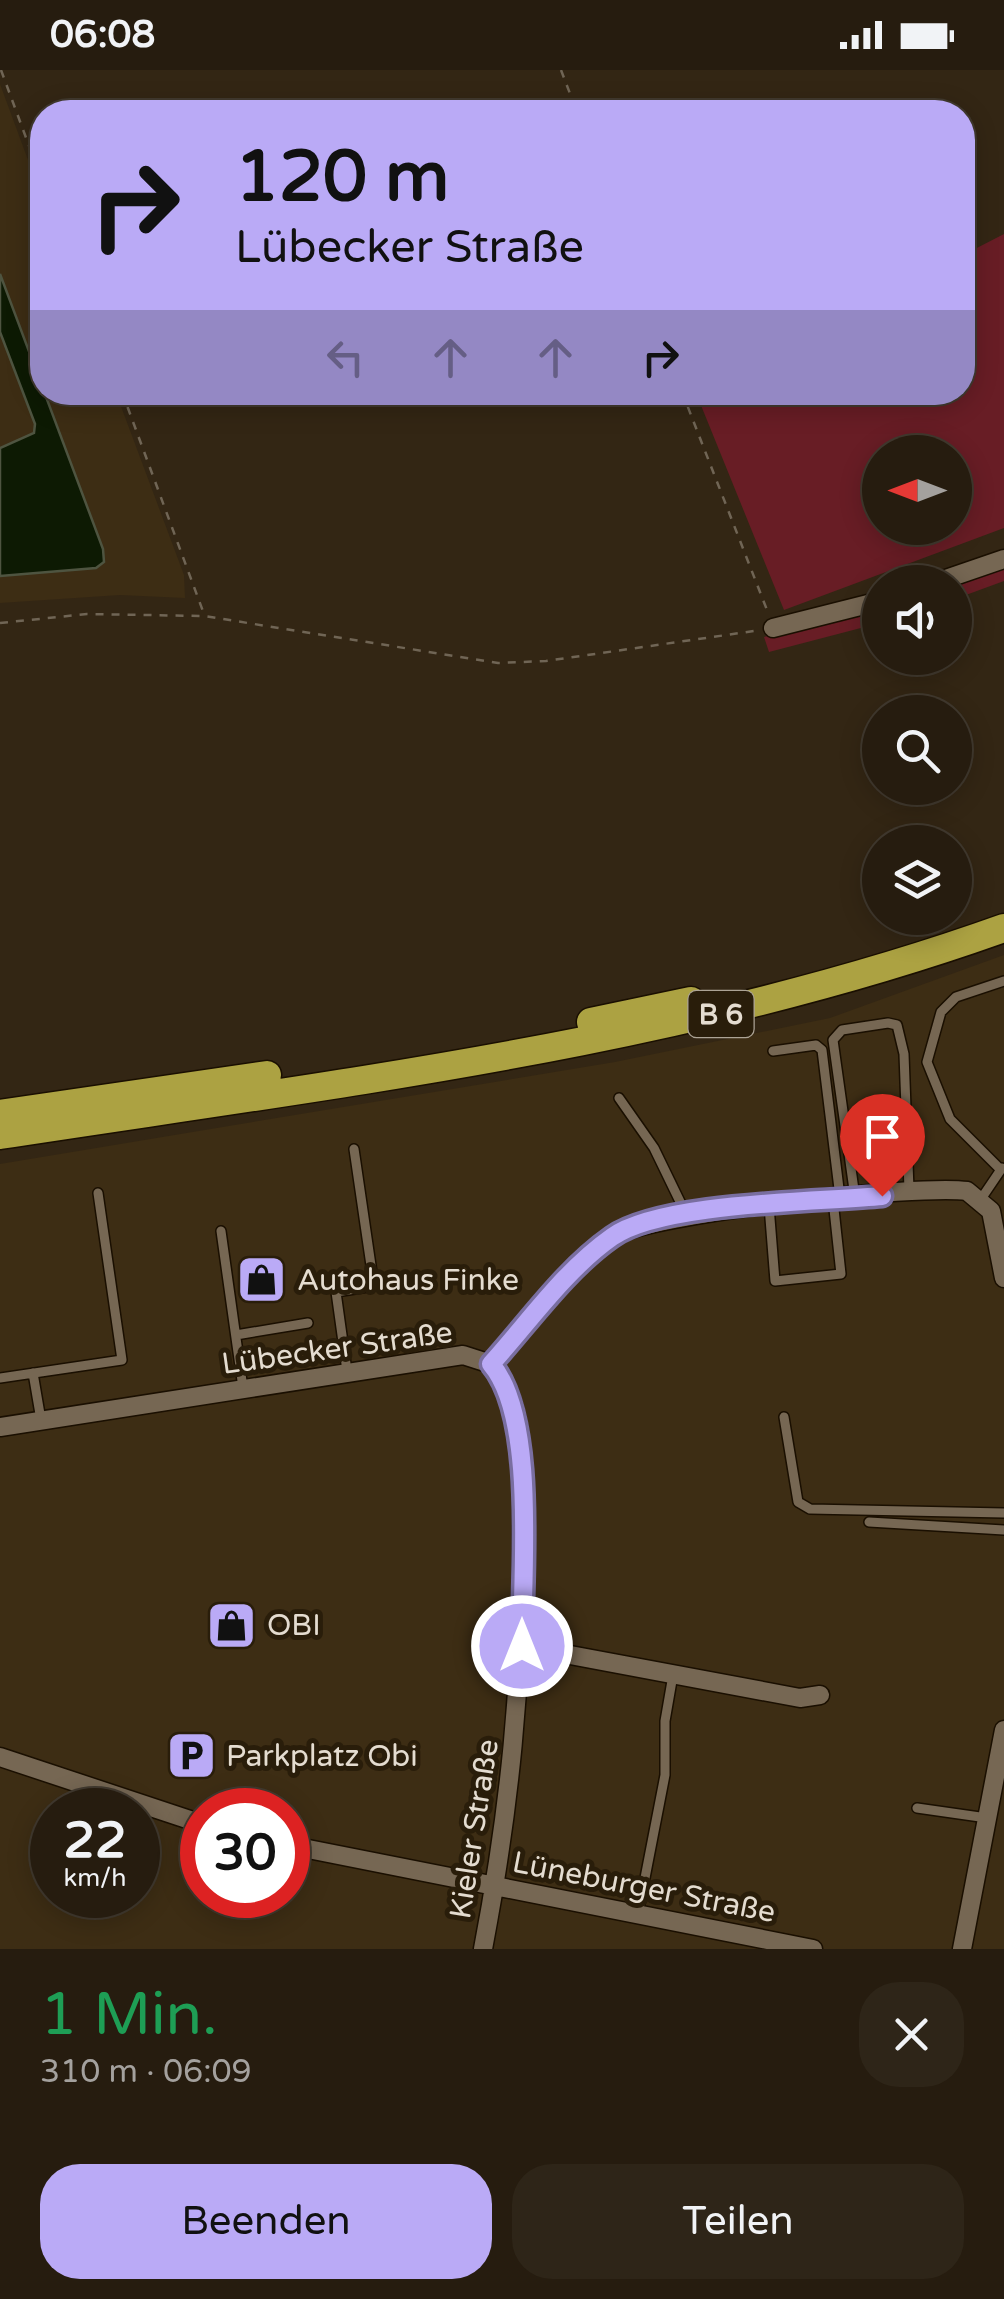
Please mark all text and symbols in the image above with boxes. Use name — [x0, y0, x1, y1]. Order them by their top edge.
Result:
text: 06:08 — [50, 12, 155, 58]
text: 120 m — [235, 136, 449, 220]
icon: right — [70, 140, 200, 270]
text: Lübecker Straße — [235, 221, 584, 275]
icon: left — [318, 330, 373, 385]
icon: ahead — [423, 330, 478, 385]
icon: ahead — [528, 330, 583, 385]
icon: right — [633, 330, 688, 385]
north arrow — [862, 435, 972, 545]
map controls — [862, 435, 972, 935]
button: sound — [862, 565, 972, 675]
button: search — [862, 695, 972, 805]
button: layers — [862, 825, 972, 935]
road number: B 6 — [688, 991, 754, 1037]
pin — [840, 1094, 925, 1197]
icon: arrive — [855, 1109, 910, 1164]
shop icon: Autohaus Finke — [236, 1254, 288, 1306]
place label: Autohaus Finke — [297, 1262, 519, 1299]
street label: Lübecker Straße — [219, 1314, 455, 1383]
position arrow — [470, 1594, 574, 1698]
shop icon: OBI — [206, 1599, 258, 1651]
place label: OBI — [267, 1607, 321, 1644]
parking icon: Parkplatz Obi — [165, 1730, 217, 1782]
street label: Kieler Straße — [442, 1737, 507, 1921]
place label: Parkplatz Obi — [226, 1738, 418, 1775]
speed limit sign: 30 — [180, 1788, 310, 1918]
text: 22 — [64, 1811, 126, 1871]
street label: Lüneburger Straße — [509, 1844, 779, 1931]
text: km/h — [64, 1863, 126, 1893]
text: 1 Min. — [40, 1979, 218, 2051]
button: close — [859, 1982, 964, 2087]
text: 310 m · 06:09 — [40, 2053, 252, 2091]
button: Beenden — [40, 2164, 492, 2279]
button: Teilen — [512, 2164, 964, 2279]

